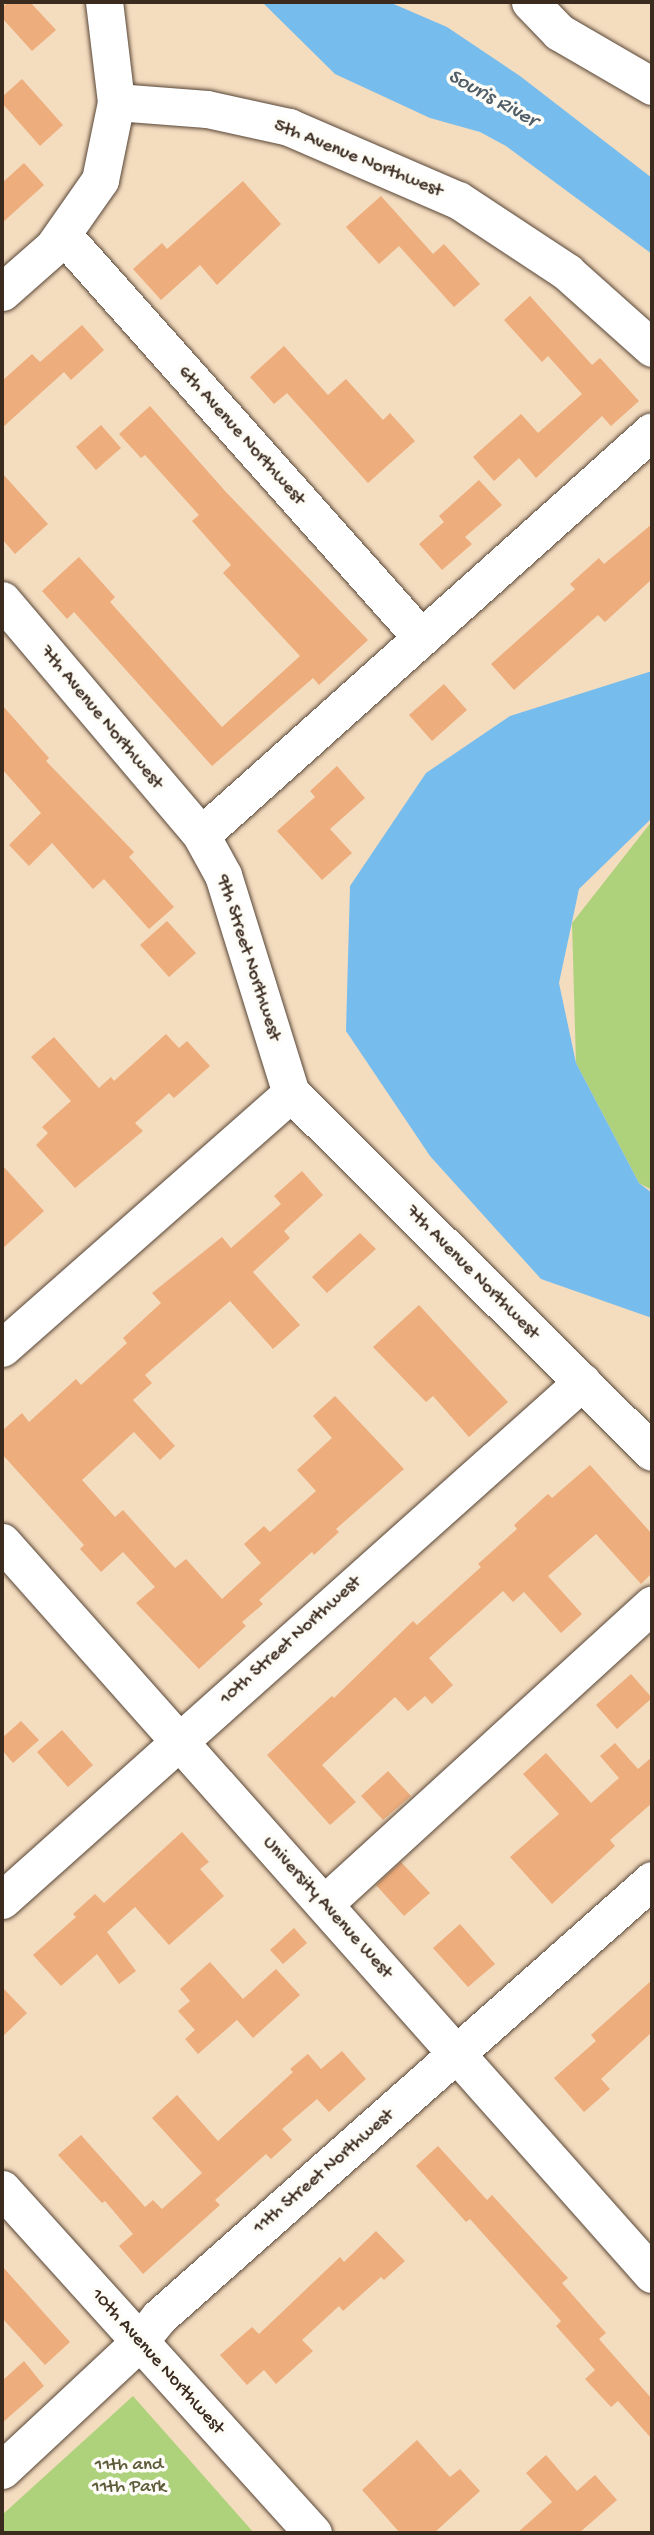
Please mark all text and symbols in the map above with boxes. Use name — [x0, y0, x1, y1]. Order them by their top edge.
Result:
water label: Souris River — [443, 65, 541, 135]
street label: 5th Avenue Northwest — [270, 115, 446, 203]
street label: 6th Avenue Northwest — [172, 362, 310, 510]
street label: 7th Avenue Northwest — [34, 642, 168, 794]
street label: 9th Street Northwest — [210, 872, 286, 1044]
street label: 7th Avenue Northwest — [400, 1201, 544, 1345]
street label: 10th Street Northwest — [216, 1572, 366, 1710]
street label: University Avenue West — [257, 1832, 397, 1984]
street label: 11th Street Northwest — [249, 2105, 399, 2239]
street label: 10th Avenue Northwest — [85, 2284, 229, 2440]
park label: 11th and 11th Park — [92, 2455, 166, 2499]

